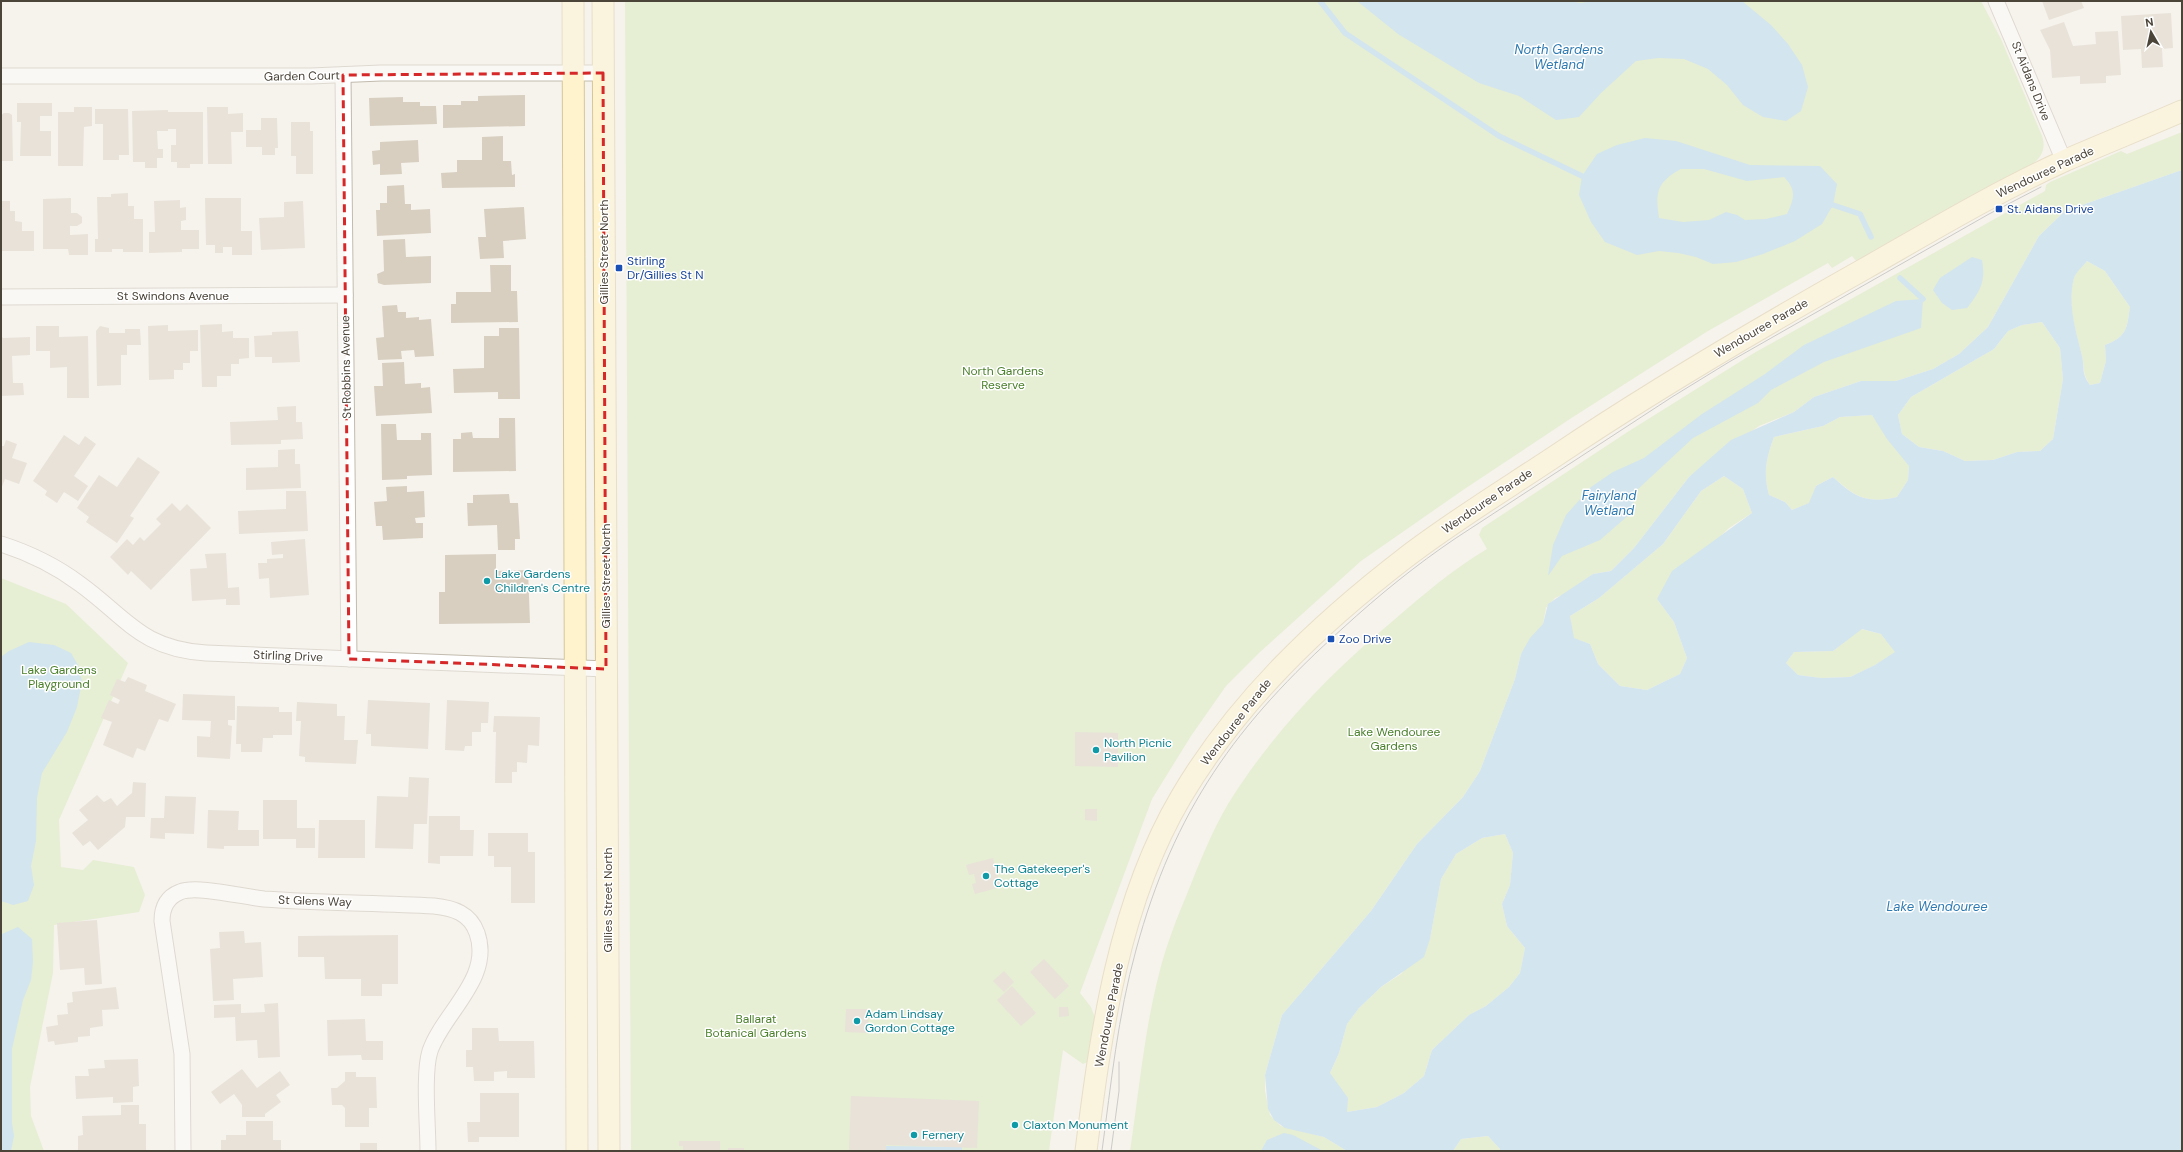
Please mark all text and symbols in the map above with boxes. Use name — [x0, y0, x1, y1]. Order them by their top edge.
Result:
north arrow — [2131, 12, 2171, 52]
text: N — [2144, 15, 2154, 30]
street label: St Aidans Drive — [2008, 39, 2054, 123]
water label: North Gardens Wetland — [1515, 41, 1603, 73]
street label: Garden Court — [264, 67, 340, 85]
street label: Wendouree Parade — [1994, 142, 2096, 202]
street label: Gillies Street North — [596, 199, 612, 304]
place label: St. Aidans Drive — [2007, 201, 2094, 217]
marker: St. Aidans Drive — [1994, 204, 2004, 214]
place label: Stirling Dr/Gillies St N — [627, 253, 703, 283]
marker: Stirling Dr/Gillies St N — [614, 263, 624, 273]
street label: St Swindons Avenue — [117, 288, 229, 304]
street label: Wendouree Parade — [1711, 295, 1811, 361]
street label: St Robbins Avenue — [337, 315, 355, 419]
park label: North Gardens Reserve — [962, 363, 1044, 393]
street label: Wendouree Parade — [1439, 465, 1535, 537]
water label: Fairyland Wetland — [1582, 487, 1637, 519]
street label: Gillies Street North — [598, 523, 614, 628]
place label: Lake Gardens Children's Centre — [495, 566, 590, 596]
marker: Lake Gardens Children's Centre — [482, 576, 492, 586]
place label: Zoo Drive — [1339, 631, 1392, 647]
marker: Zoo Drive — [1326, 634, 1336, 644]
street label: Stirling Drive — [253, 647, 323, 665]
park label: Lake Gardens Playground — [21, 662, 97, 692]
street label: Wendouree Parade — [1197, 675, 1275, 769]
park label: Lake Wendouree Gardens — [1348, 724, 1440, 754]
place label: North Picnic Pavilion — [1104, 735, 1172, 765]
marker: North Picnic Pavilion — [1091, 745, 1101, 755]
street label: Gillies Street North — [600, 847, 616, 952]
place label: The Gatekeeper's Cottage — [994, 861, 1090, 891]
marker: The Gatekeeper's Cottage — [981, 871, 991, 881]
street label: St Glens Way — [278, 892, 352, 910]
water label: Lake Wendouree — [1886, 898, 1988, 915]
street label: Wendouree Parade — [1091, 961, 1127, 1068]
place label: Adam Lindsay Gordon Cottage — [865, 1006, 955, 1036]
park label: Ballarat Botanical Gardens — [705, 1011, 807, 1041]
marker: Adam Lindsay Gordon Cottage — [852, 1016, 862, 1026]
place label: Claxton Monument — [1023, 1117, 1129, 1133]
marker: Claxton Monument — [1010, 1120, 1020, 1130]
place label: Fernery — [922, 1127, 965, 1143]
marker: Fernery — [909, 1130, 919, 1140]

